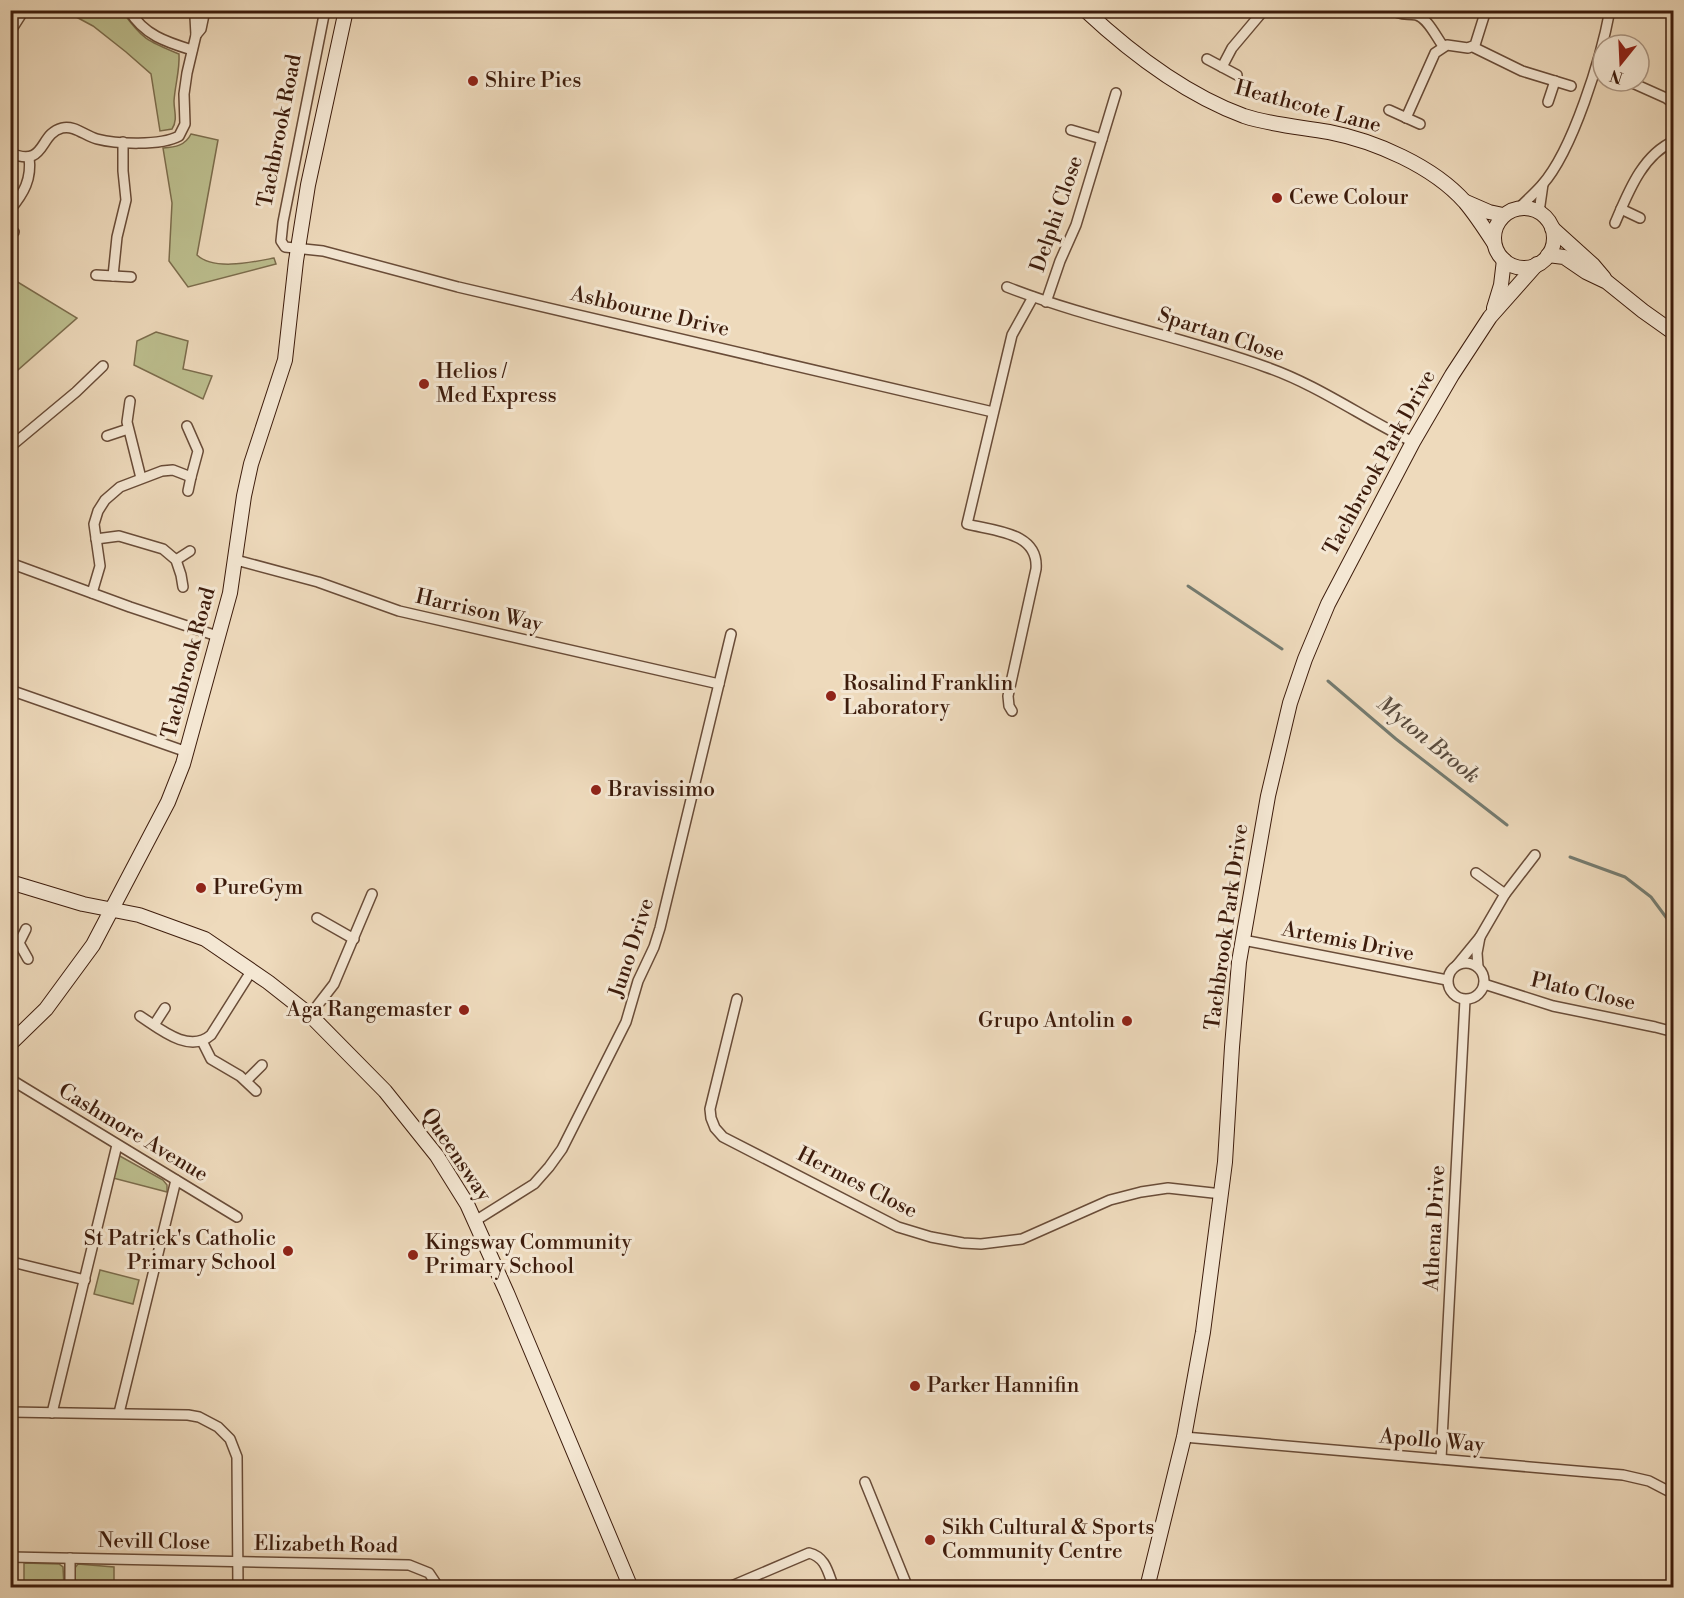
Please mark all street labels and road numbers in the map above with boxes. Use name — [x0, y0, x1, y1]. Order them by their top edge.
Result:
street label: Tachbrook Road — [252, 52, 308, 210]
street label: Heathcote Lane — [1232, 75, 1384, 139]
street label: Delphi Close — [1025, 152, 1089, 276]
street label: Ashbourne Drive — [567, 281, 732, 343]
street label: Spartan Close — [1154, 302, 1288, 368]
street label: Tachbrook Park Drive — [1318, 366, 1442, 560]
street label: Tachbrook Road — [156, 584, 222, 741]
street label: Harrison Way — [413, 584, 546, 638]
street label: Tachbrook Park Drive — [1200, 822, 1254, 1032]
street label: Juno Drive — [603, 895, 660, 1002]
street label: Artemis Drive — [1279, 916, 1416, 968]
street label: Plato Close — [1528, 967, 1638, 1017]
street label: Cashmore Avenue — [53, 1078, 213, 1188]
street label: Queensway — [415, 1103, 497, 1207]
street label: Hermes Close — [792, 1142, 922, 1224]
street label: Athena Drive — [1419, 1164, 1451, 1293]
street label: Apollo Way — [1377, 1423, 1486, 1459]
street label: Nevill Close — [98, 1528, 210, 1556]
street label: Elizabeth Road — [254, 1531, 398, 1559]

